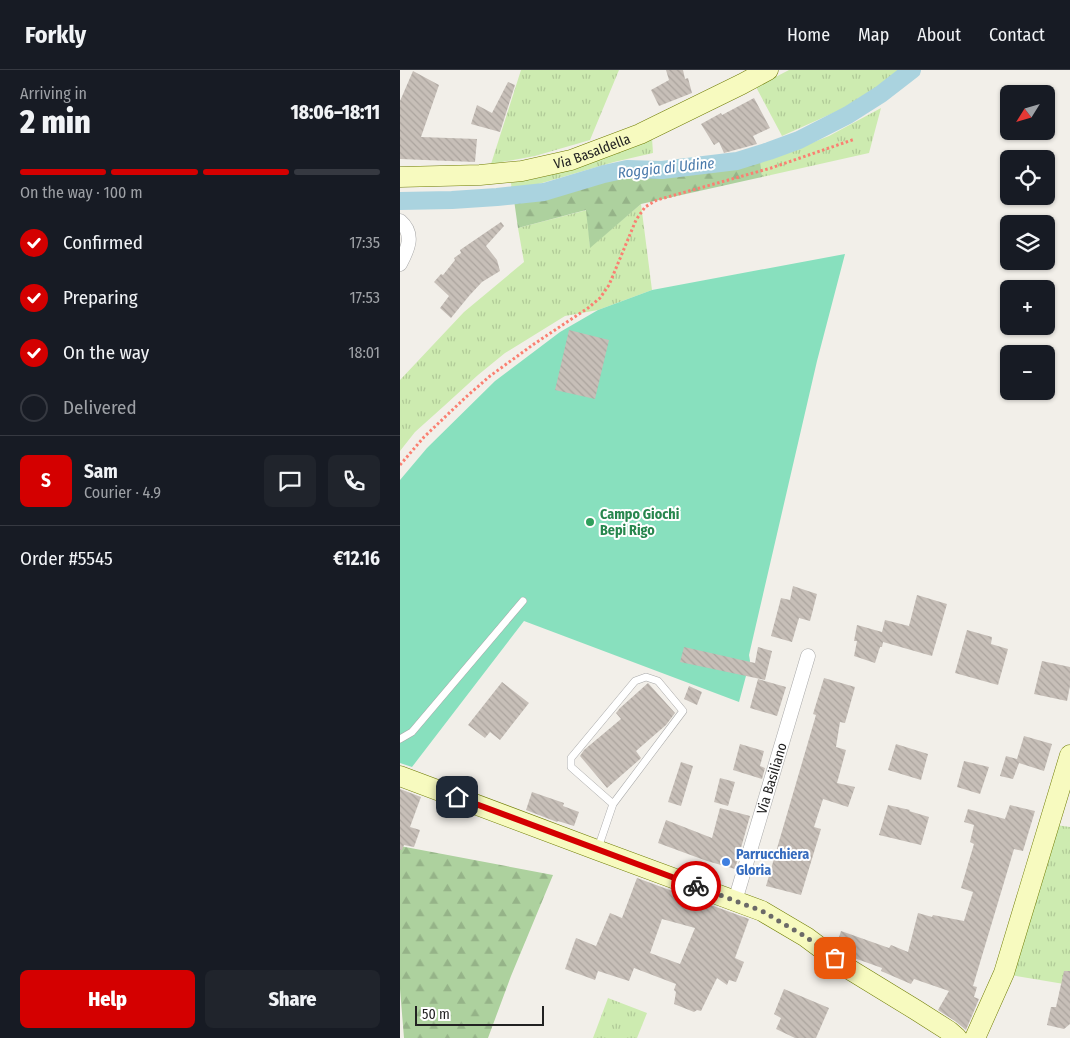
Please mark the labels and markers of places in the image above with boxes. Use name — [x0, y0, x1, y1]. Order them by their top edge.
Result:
place label: Campo Giochi Bepi Rigo — [600, 506, 680, 539]
marker: Campo Giochi Bepi Rigo — [584, 516, 596, 528]
pin — [436, 776, 478, 818]
place label: Parrucchiera Gloria — [736, 846, 809, 879]
marker: Parrucchiera Gloria — [720, 856, 732, 868]
pin — [814, 937, 856, 979]

